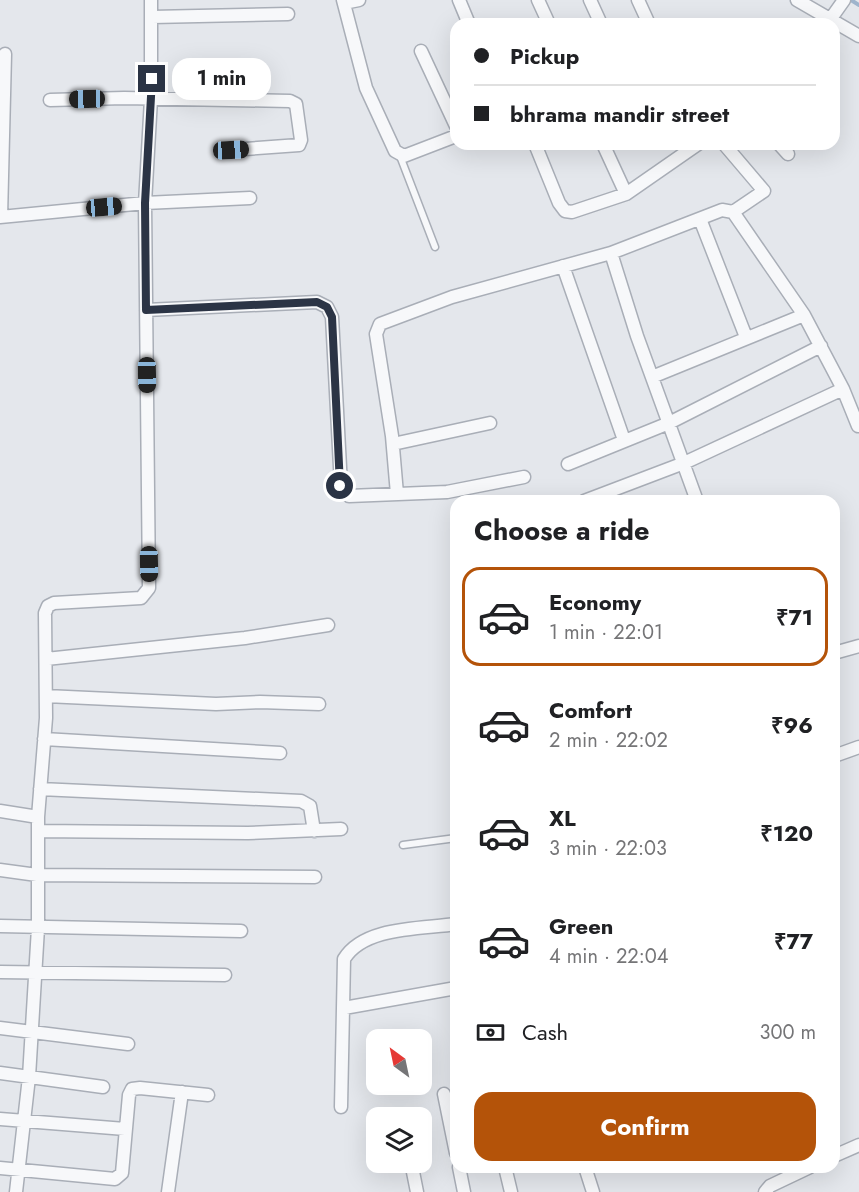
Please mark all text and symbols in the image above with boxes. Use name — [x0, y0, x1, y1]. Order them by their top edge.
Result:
text: Pickup — [510, 40, 579, 72]
callout: 1 min — [173, 58, 272, 100]
text: 1 min — [197, 64, 246, 93]
route end — [138, 65, 165, 92]
car — [69, 90, 105, 108]
text: bhrama mandir street — [510, 98, 729, 130]
car — [213, 140, 249, 160]
car — [85, 196, 123, 218]
car — [138, 357, 156, 393]
route start — [326, 472, 353, 499]
text: Choose a ride — [474, 511, 649, 550]
car — [140, 546, 158, 582]
text: Economy — [549, 586, 641, 618]
icon: car — [477, 590, 531, 644]
text: ₹71 — [776, 601, 813, 633]
text: 1 min · 22:01 — [549, 618, 663, 647]
text: Comfort — [549, 694, 632, 726]
icon: car — [477, 698, 531, 752]
text: ₹96 — [771, 709, 813, 741]
text: 2 min · 22:02 — [549, 726, 668, 755]
text: XL — [549, 802, 576, 834]
icon: car — [477, 806, 531, 860]
text: ₹120 — [760, 817, 813, 849]
text: 3 min · 22:03 — [549, 834, 667, 863]
text: Green — [549, 910, 613, 942]
icon: car — [477, 914, 531, 968]
text: ₹77 — [774, 925, 813, 957]
text: 4 min · 22:04 — [549, 942, 668, 971]
icon: cash — [474, 1016, 507, 1049]
text: Cash — [522, 1016, 568, 1048]
text: 300 m — [759, 1018, 816, 1047]
north arrow — [366, 1029, 432, 1095]
map controls — [366, 1029, 432, 1173]
button: Confirm — [474, 1092, 816, 1161]
button: layers — [366, 1107, 432, 1173]

